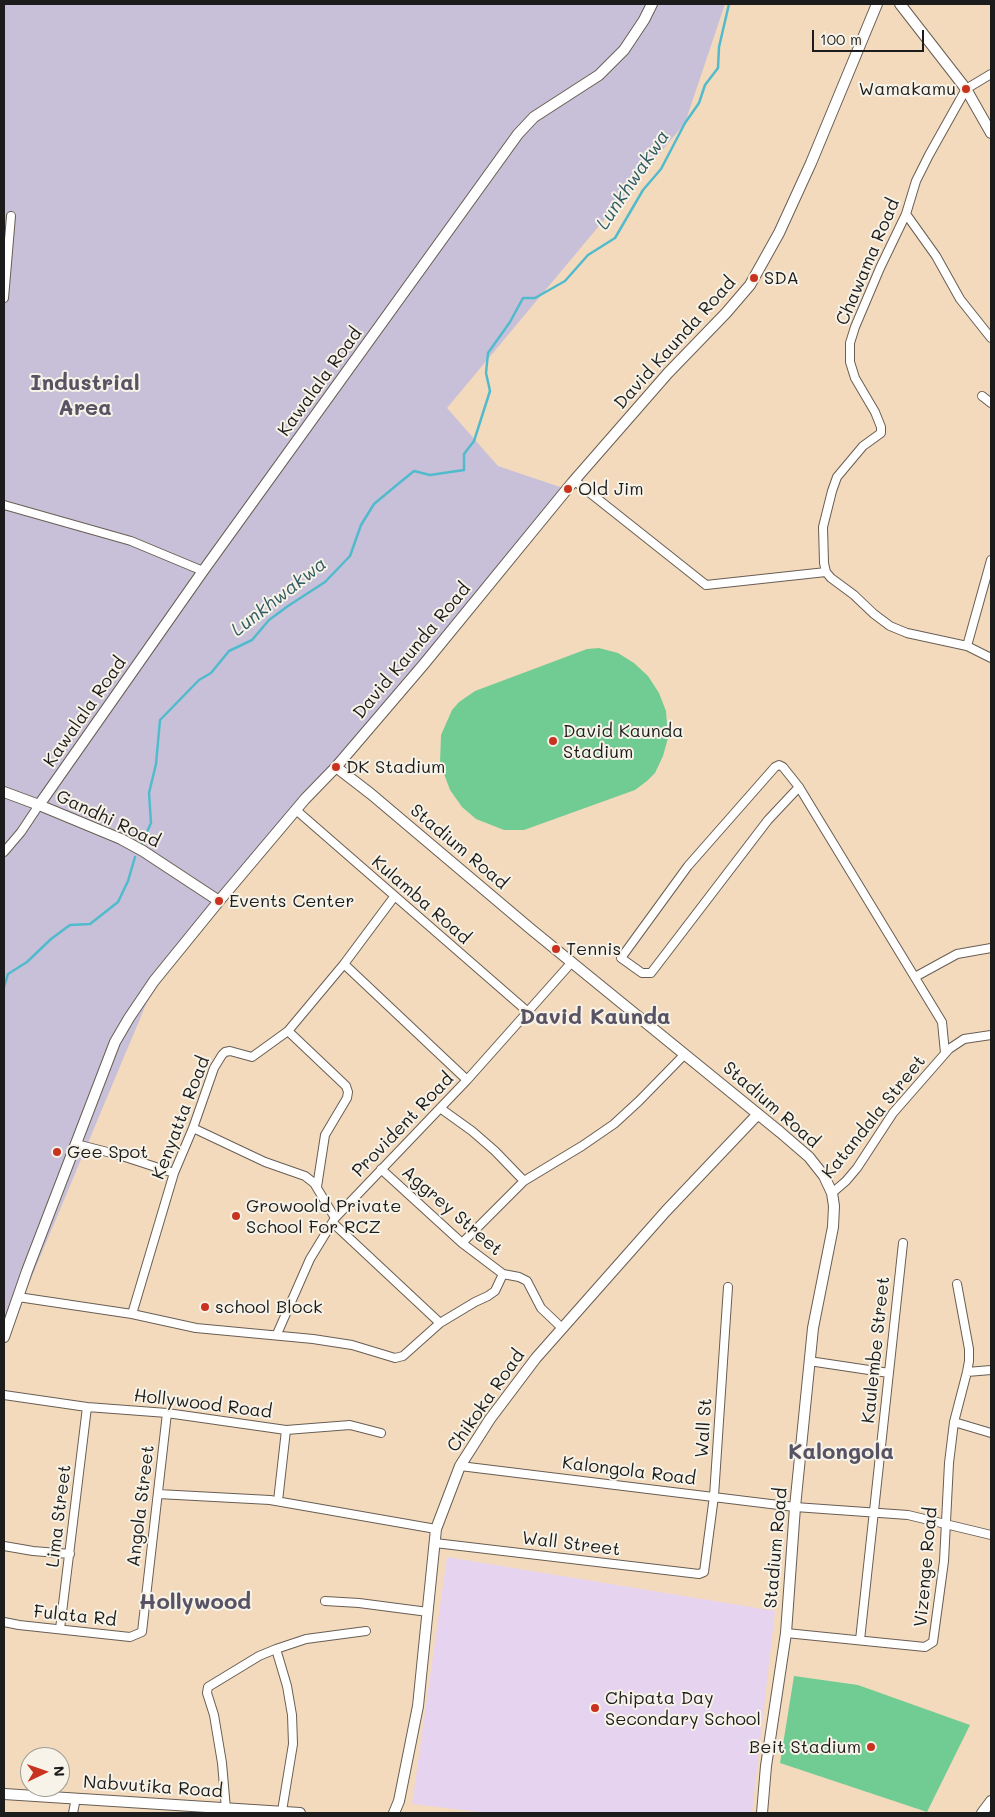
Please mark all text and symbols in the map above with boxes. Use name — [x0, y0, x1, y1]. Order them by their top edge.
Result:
scale bar — [815, 20, 928, 52]
text: 100 m — [820, 29, 862, 49]
place label: Wamakamu — [858, 78, 956, 100]
marker: Wamakamu — [960, 83, 972, 95]
water label: Lunkhwakwa — [591, 126, 675, 234]
street label: Chawama Road — [832, 195, 904, 329]
place label: SDA — [764, 267, 799, 289]
street label: David Kaunda Road — [610, 272, 740, 414]
marker: SDA — [748, 272, 760, 284]
street label: Kawalala Road — [273, 323, 367, 441]
district label: Industrial Area — [30, 370, 140, 422]
place label: Old Jim — [578, 478, 644, 500]
marker: Old Jim — [562, 483, 574, 495]
water label: Lunkhwakwa — [227, 553, 331, 641]
street label: David Kaunda Road — [349, 579, 475, 723]
street label: Kawalala Road — [39, 653, 131, 771]
place label: David Kaunda Stadium — [563, 720, 683, 762]
marker: David Kaunda Stadium — [547, 735, 559, 747]
place label: DK Stadium — [346, 756, 445, 778]
marker: DK Stadium — [330, 761, 342, 773]
street label: Gandhi Road — [53, 786, 163, 852]
street label: Stadium Road — [406, 800, 512, 894]
street label: Kulamba Road — [367, 851, 475, 949]
place label: Events Center — [229, 890, 354, 912]
marker: Events Center — [213, 895, 225, 907]
place label: Tennis — [566, 938, 621, 960]
marker: Tennis — [550, 943, 562, 955]
district label: David Kaunda — [519, 1004, 671, 1030]
street label: Katandala Street — [818, 1051, 930, 1183]
street label: Kenyatta Road — [148, 1053, 214, 1183]
street label: Stadium Road — [718, 1057, 824, 1153]
street label: Provident Road — [348, 1068, 458, 1182]
place label: Gee Spot — [67, 1141, 148, 1163]
marker: Gee Spot — [51, 1146, 63, 1158]
street label: Aggrey Street — [397, 1162, 507, 1260]
place label: Growoold Private School For RCZ — [246, 1195, 401, 1238]
marker: Growoold Private School For RCZ — [230, 1210, 242, 1222]
street label: Kaulembe Street — [858, 1275, 894, 1425]
place label: school Block — [215, 1296, 323, 1318]
marker: school Block — [199, 1301, 211, 1313]
street label: Chikoka Road — [443, 1346, 529, 1456]
street label: Hollywood Road — [133, 1385, 273, 1423]
street label: Wall St — [691, 1397, 717, 1459]
district label: Kalongola — [788, 1439, 894, 1465]
street label: Angola Street — [123, 1444, 159, 1568]
street label: Kalongola Road — [561, 1452, 697, 1490]
street label: Lima Street — [42, 1463, 76, 1569]
street label: Stadium Road — [760, 1487, 792, 1609]
street label: Vizenge Road — [910, 1506, 942, 1628]
street label: Wall Street — [520, 1527, 622, 1561]
district label: Hollywood — [139, 1589, 251, 1615]
street label: Fulata Rd — [32, 1601, 118, 1631]
place label: Chipata Day Secondary School — [605, 1687, 761, 1730]
marker: Chipata Day Secondary School — [589, 1702, 601, 1714]
place label: Beit Stadium — [749, 1736, 861, 1758]
marker: Beit Stadium — [865, 1741, 877, 1753]
north arrow — [20, 1747, 70, 1797]
text: N — [50, 1765, 69, 1777]
street label: Nabvutika Road — [82, 1771, 224, 1803]

